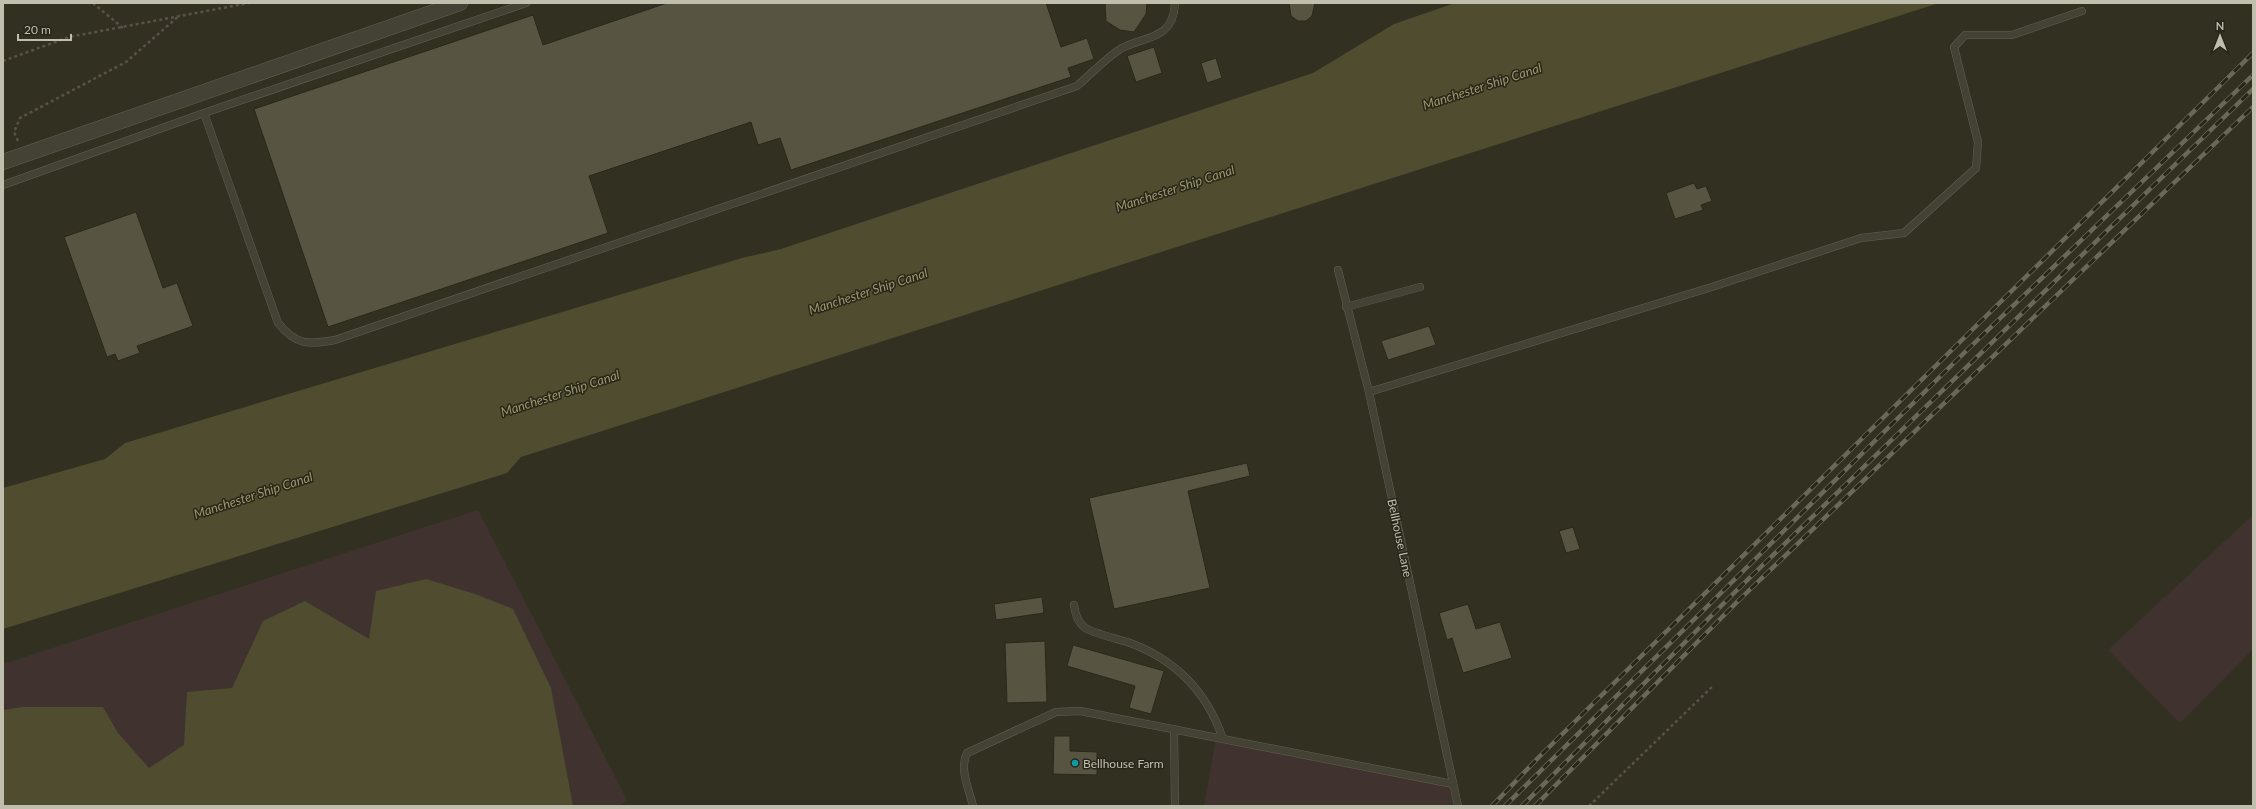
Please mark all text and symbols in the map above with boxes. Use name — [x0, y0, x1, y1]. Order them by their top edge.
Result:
scale bar — [18, 16, 71, 42]
north arrow — [2200, 16, 2240, 56]
text: N — [2216, 19, 2224, 32]
text: 20 m — [24, 22, 51, 37]
water label: Manchester Ship Canal — [1421, 59, 1544, 113]
water label: Manchester Ship Canal — [1114, 161, 1237, 215]
water label: Manchester Ship Canal — [807, 264, 930, 318]
water label: Manchester Ship Canal — [499, 366, 622, 420]
water label: Manchester Ship Canal — [192, 468, 315, 522]
street label: Bellhouse Lane — [1384, 497, 1416, 579]
place label: Bellhouse Farm — [1083, 756, 1164, 771]
marker: Bellhouse Farm — [1070, 758, 1080, 768]

